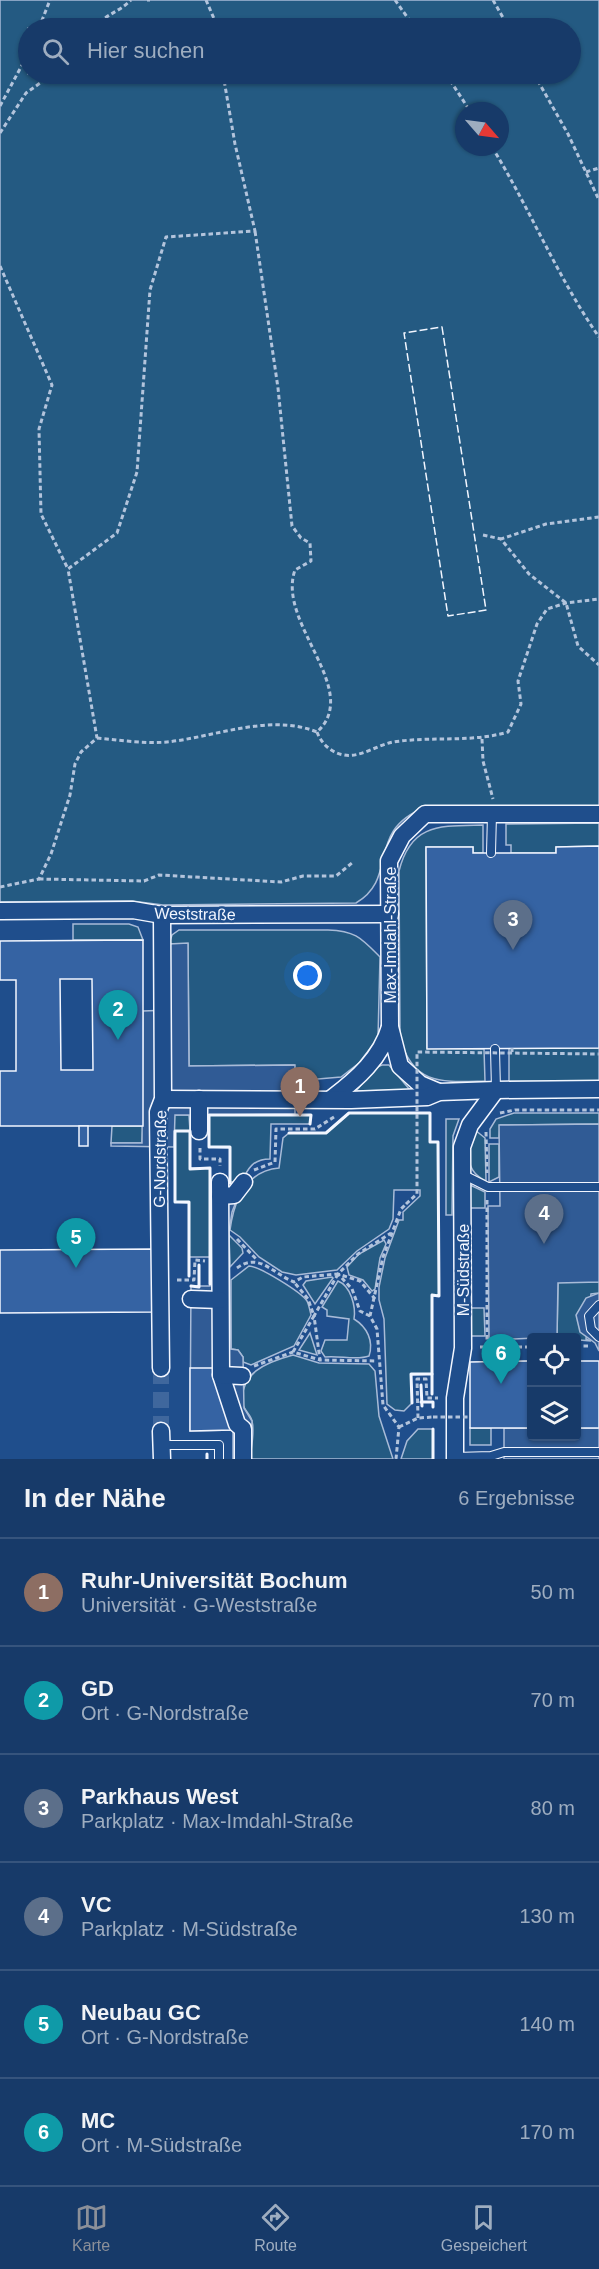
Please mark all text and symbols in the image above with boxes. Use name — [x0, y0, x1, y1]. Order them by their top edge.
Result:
search box — [18, 18, 581, 84]
icon: search — [39, 35, 72, 68]
text: Hier suchen — [87, 38, 204, 63]
north arrow — [455, 102, 509, 156]
street label: Max-Imdahl-Straße — [382, 866, 399, 1003]
pin: 3 — [494, 900, 532, 950]
street label: Weststraße — [154, 905, 236, 923]
your location — [293, 961, 322, 990]
pin: 2 — [98, 990, 138, 1040]
pin: 1 — [280, 1068, 320, 1117]
street label: G-Nordstraße — [151, 1110, 169, 1208]
pin: 4 — [524, 1194, 564, 1244]
pin: 5 — [56, 1218, 96, 1268]
street label: M-Südstraße — [455, 1224, 472, 1316]
map controls — [527, 1333, 581, 1441]
button: locate — [527, 1333, 581, 1387]
pin: 6 — [482, 1334, 520, 1384]
button: layers — [527, 1387, 581, 1441]
text: In der Nähe — [24, 1483, 166, 1513]
text: 6 Ergebnisse — [458, 1487, 575, 1509]
text: Ruhr-Universität Bochum — [81, 1568, 347, 1593]
text: 1 — [38, 1581, 49, 1603]
text: 50 m — [531, 1581, 575, 1603]
text: Universität · G-Weststraße — [81, 1594, 317, 1616]
text: GD — [81, 1676, 114, 1701]
text: 2 — [38, 1689, 49, 1711]
text: 70 m — [531, 1689, 575, 1711]
text: Ort · G-Nordstraße — [81, 1702, 249, 1724]
text: Parkhaus West — [81, 1784, 238, 1809]
text: 3 — [38, 1797, 49, 1819]
text: 80 m — [531, 1797, 575, 1819]
text: Parkplatz · Max-Imdahl-Straße — [81, 1810, 353, 1832]
text: VC — [81, 1892, 112, 1917]
text: 4 — [38, 1905, 49, 1927]
text: 130 m — [519, 1905, 575, 1927]
text: Parkplatz · M-Südstraße — [81, 1918, 298, 1940]
text: Neubau GC — [81, 2000, 201, 2025]
text: 5 — [38, 2013, 49, 2035]
text: 140 m — [519, 2013, 575, 2035]
text: Ort · G-Nordstraße — [81, 2026, 249, 2048]
text: MC — [81, 2108, 115, 2133]
text: 6 — [38, 2121, 49, 2143]
text: 170 m — [519, 2121, 575, 2143]
text: Ort · M-Südstraße — [81, 2134, 242, 2156]
tab: Karte — [72, 2201, 110, 2255]
tab: Route — [254, 2201, 297, 2255]
tab: Gespeichert — [441, 2201, 527, 2255]

